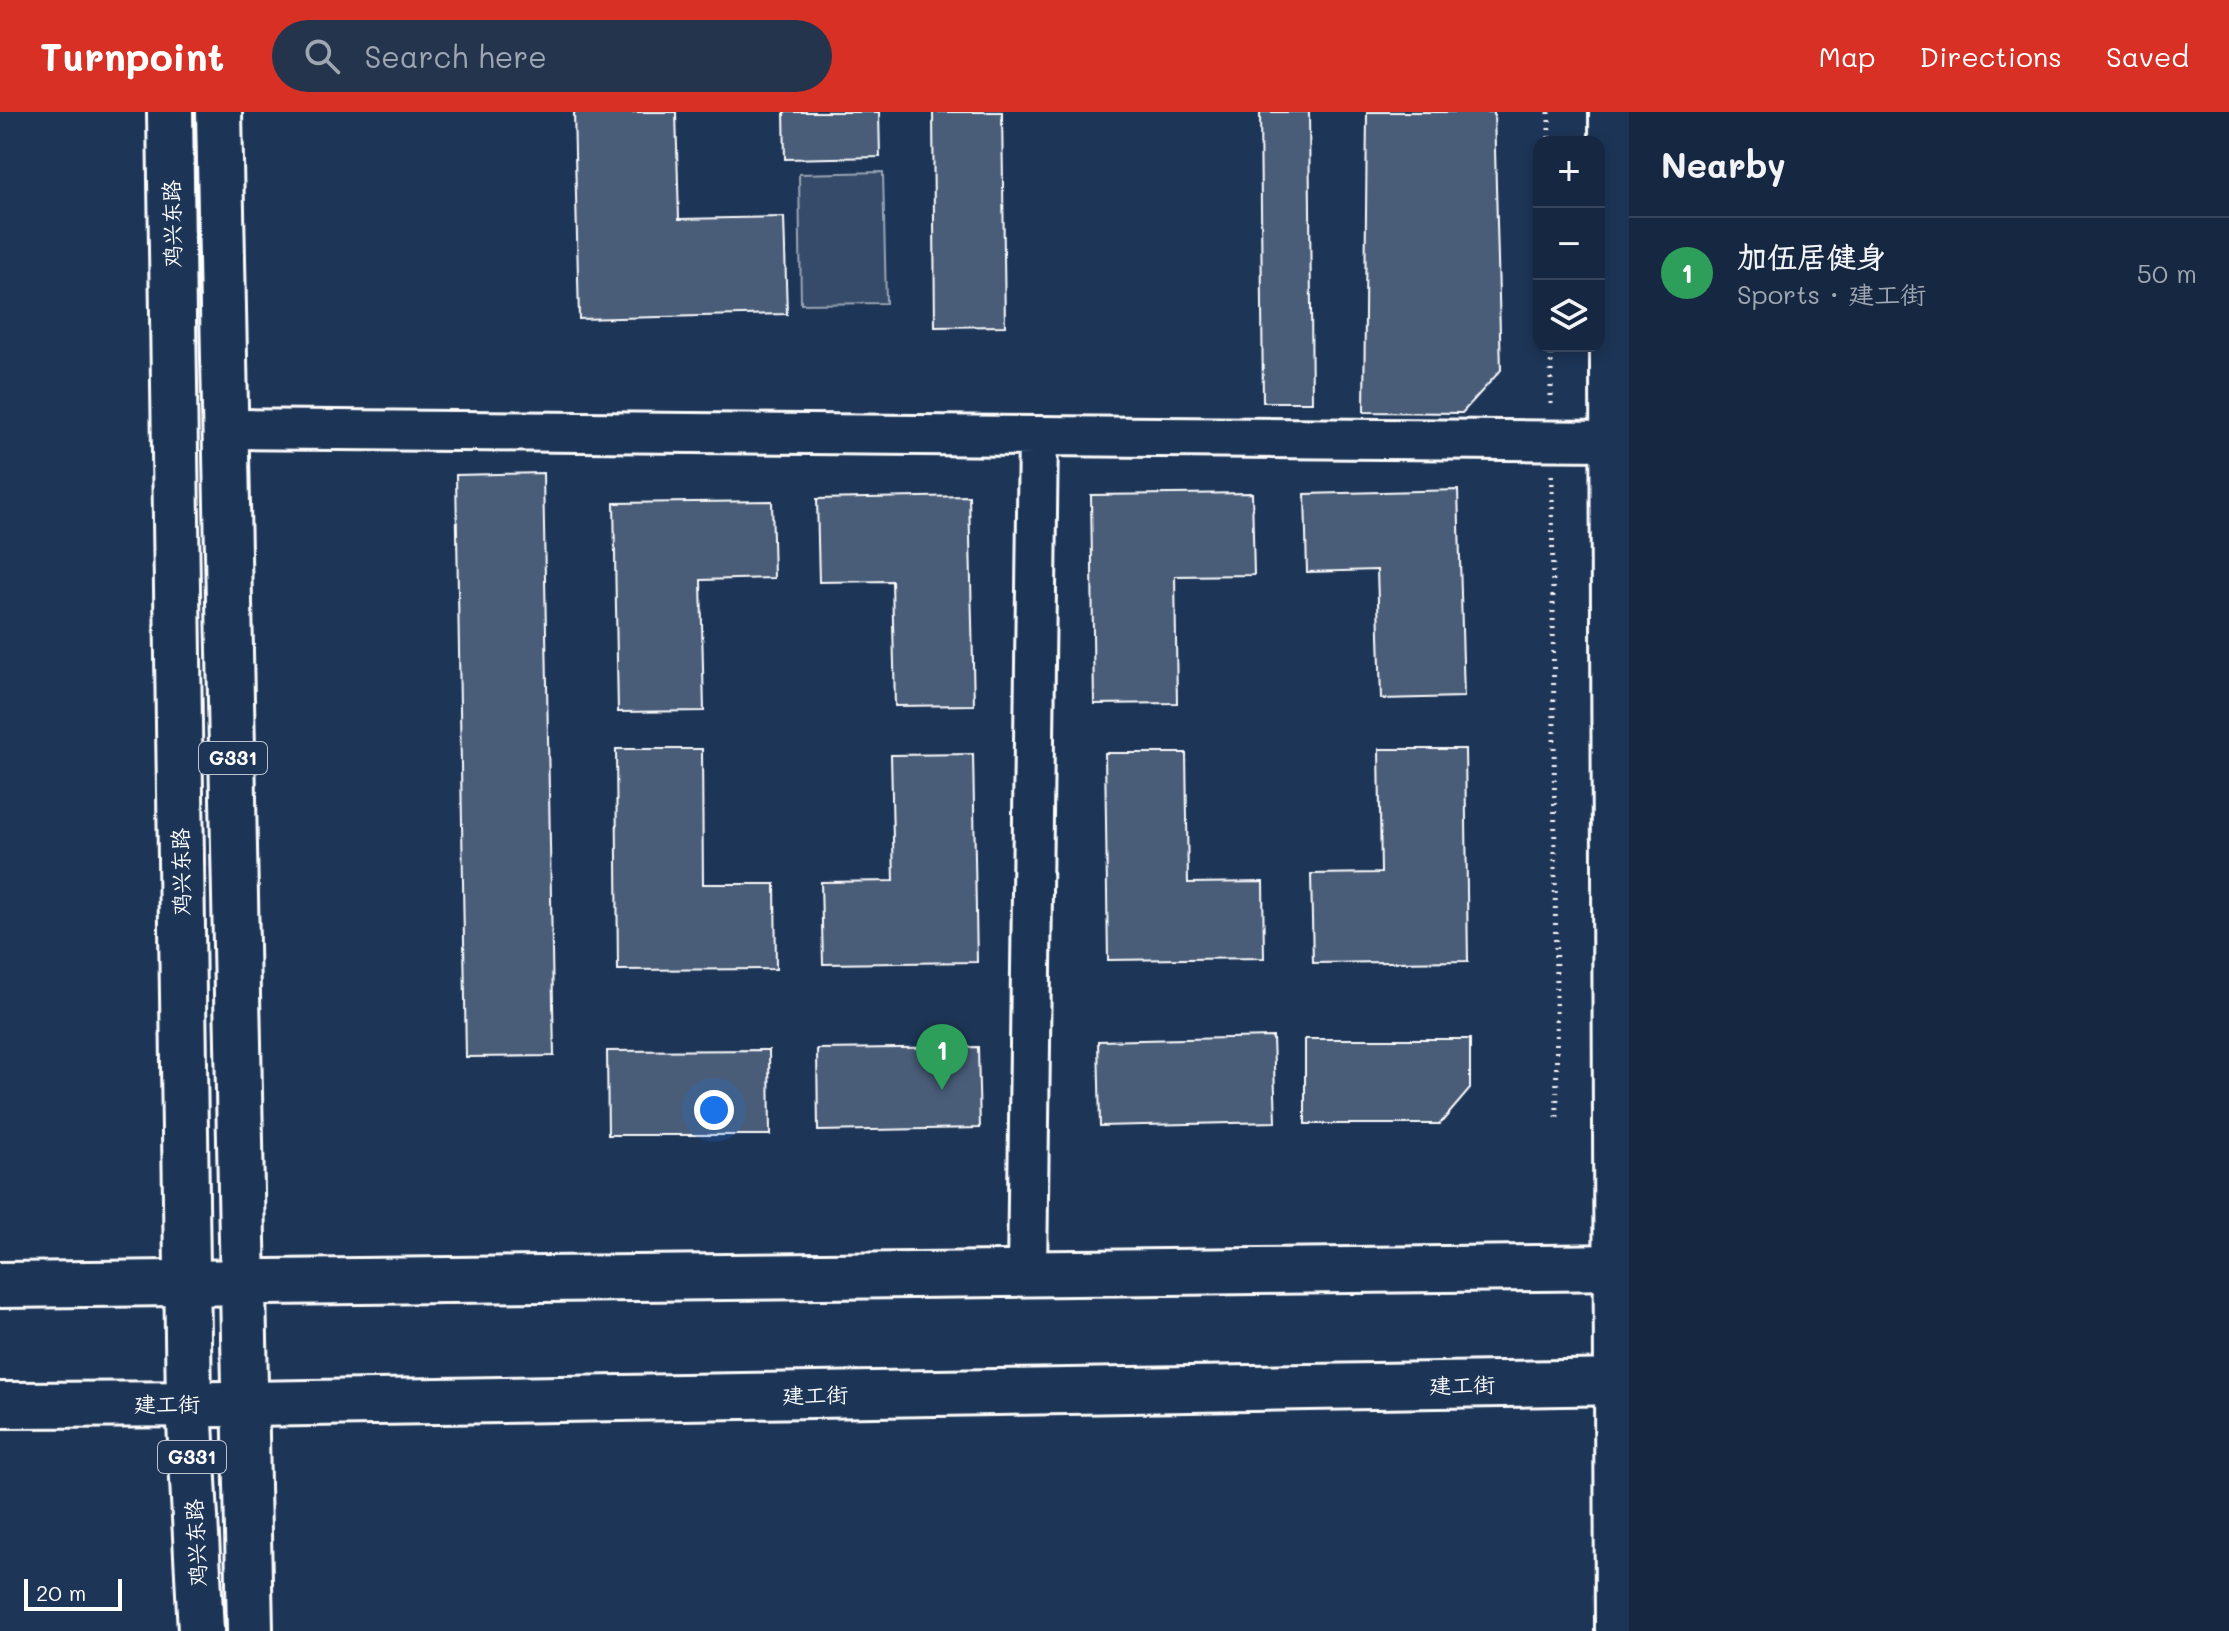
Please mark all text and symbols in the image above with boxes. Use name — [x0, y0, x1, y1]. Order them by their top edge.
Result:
search box — [272, 20, 832, 92]
text: Turnpoint — [40, 31, 224, 81]
icon: search — [300, 34, 344, 78]
text: Search here — [364, 36, 547, 76]
text: Map — [1819, 38, 1876, 74]
text: Directions — [1920, 38, 2062, 74]
text: Saved — [2106, 38, 2189, 74]
map controls — [1533, 136, 1605, 352]
button: + — [1533, 136, 1605, 208]
text: Nearby — [1661, 142, 1786, 187]
street label: 鸡兴东路 — [156, 180, 187, 268]
button: − — [1533, 208, 1605, 280]
text: 加伍居健身 — [1737, 236, 1887, 276]
text: 1 — [1681, 256, 1693, 290]
text: 50 m — [2137, 256, 2197, 290]
text: Sports · 建工街 — [1737, 277, 1926, 311]
button: layers — [1533, 280, 1605, 352]
road number: G331 — [199, 742, 267, 774]
street label: 鸡兴东路 — [165, 828, 196, 916]
pin: 1 — [916, 1024, 968, 1090]
your location — [694, 1090, 734, 1130]
street label: 建工街 — [1429, 1369, 1495, 1400]
street label: 建工街 — [782, 1379, 848, 1410]
street label: 建工街 — [134, 1389, 200, 1418]
road number: G331 — [158, 1441, 226, 1473]
street label: 鸡兴东路 — [179, 1498, 212, 1588]
scale bar — [24, 1575, 122, 1611]
text: 20 m — [36, 1578, 86, 1607]

